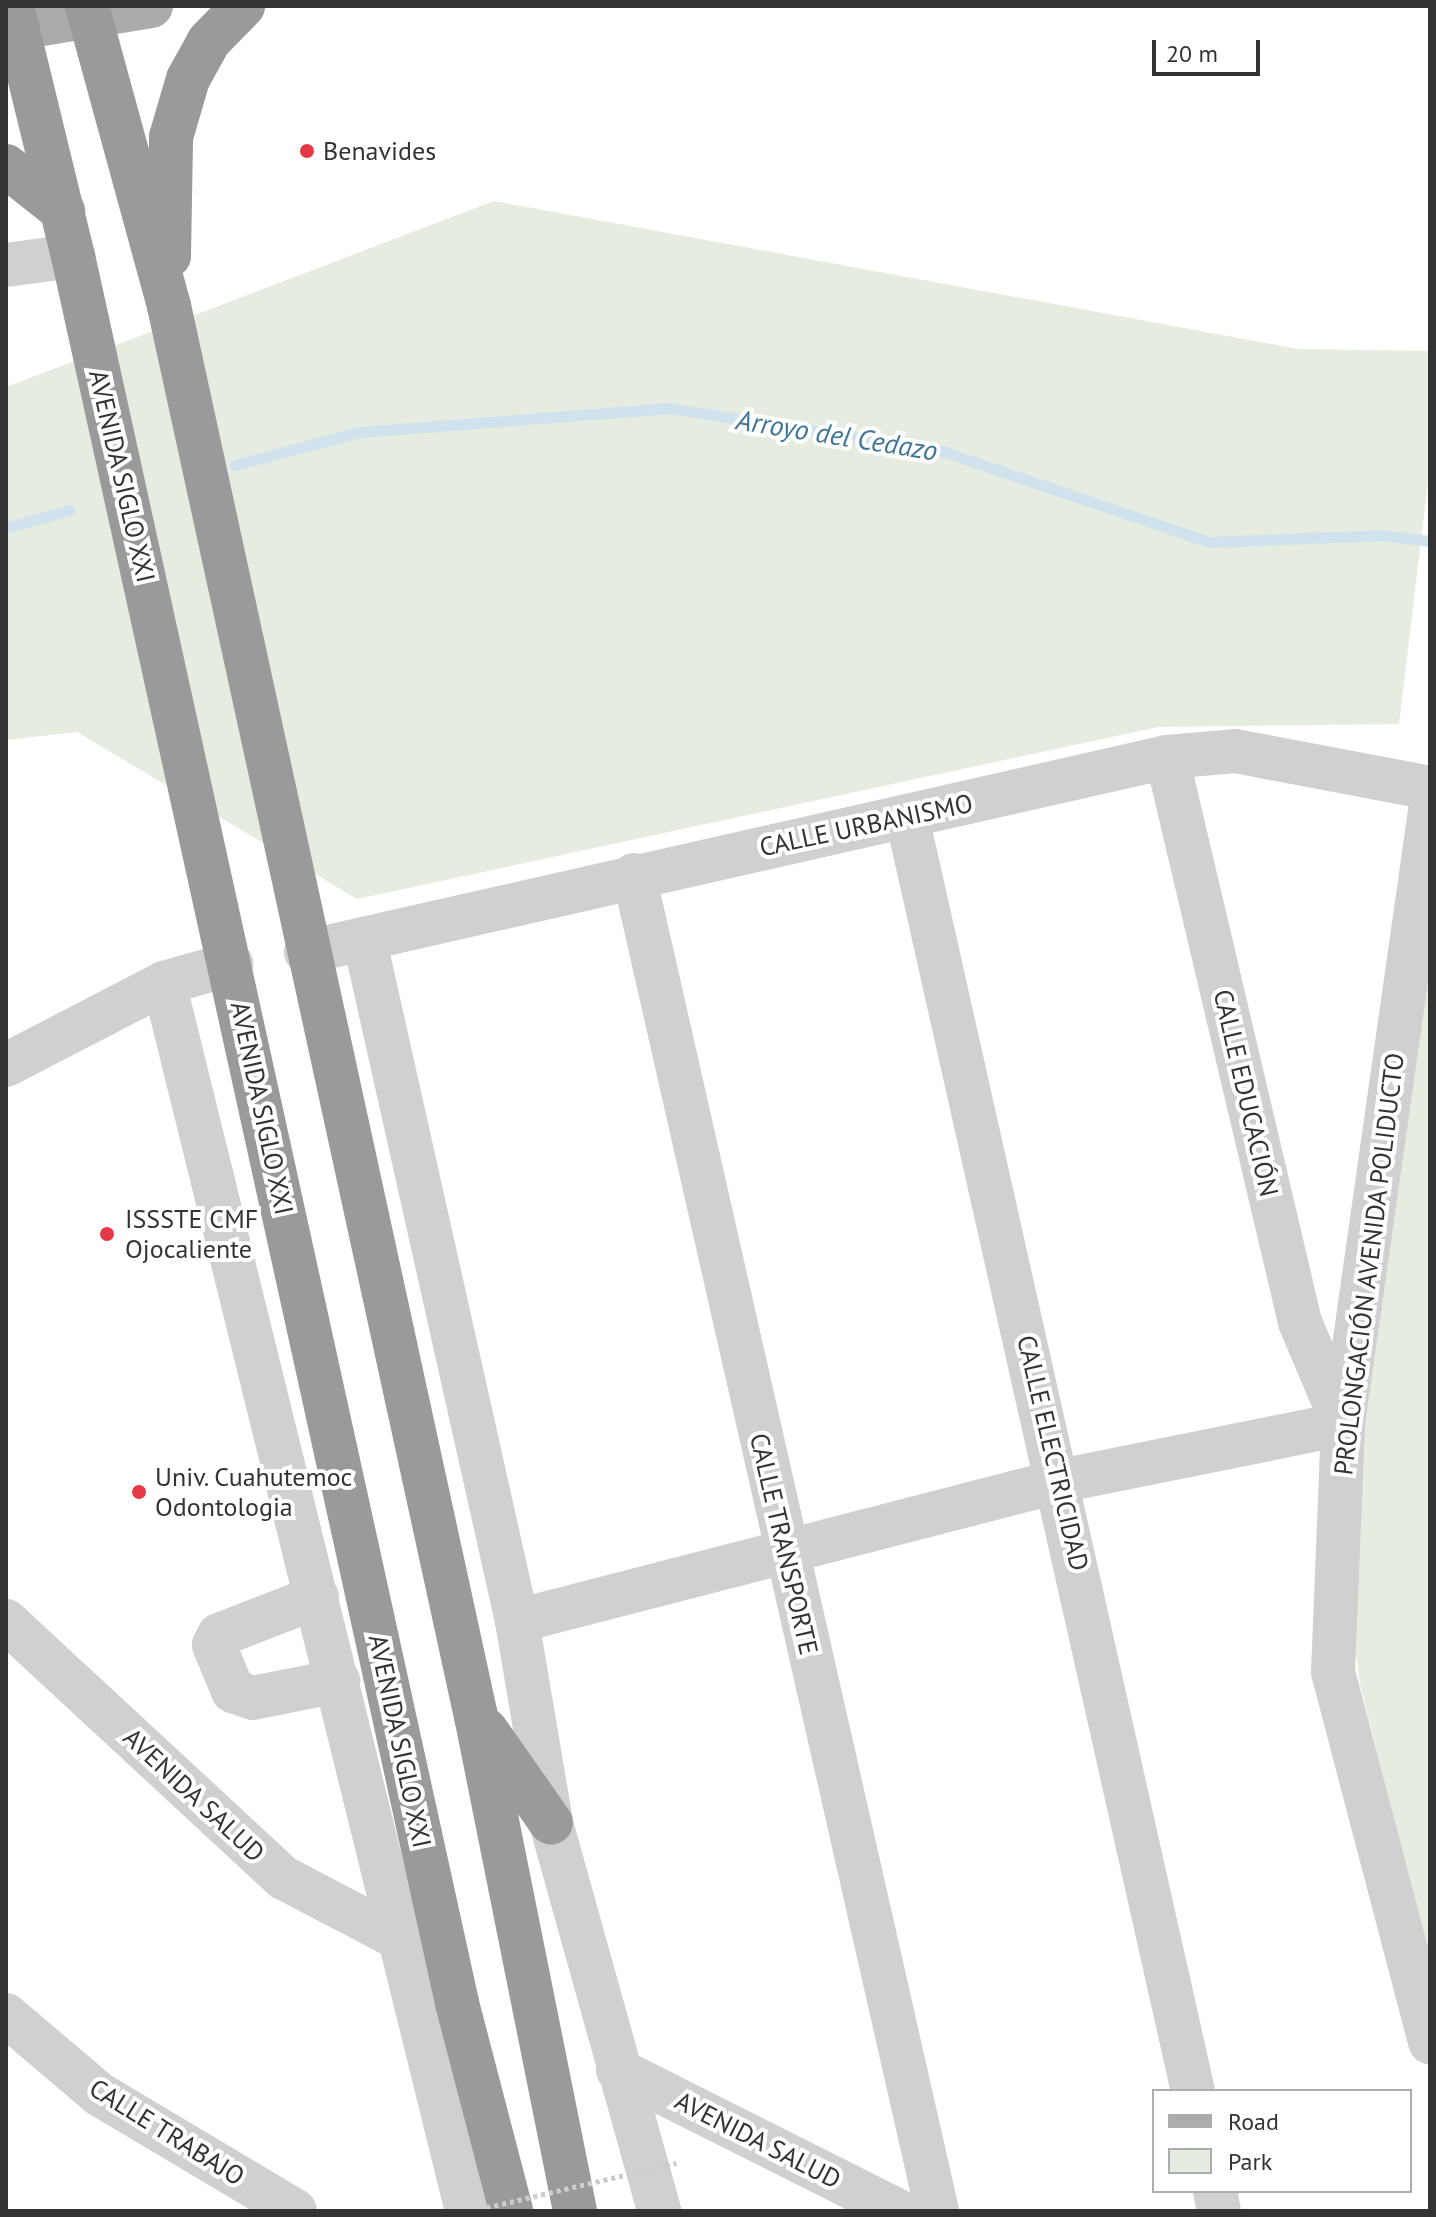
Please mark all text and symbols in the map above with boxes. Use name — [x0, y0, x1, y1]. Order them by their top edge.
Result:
scale bar — [1156, 24, 1264, 74]
text: 20 m — [1166, 38, 1218, 69]
place label: Benavides — [323, 135, 436, 167]
marker: Benavides — [298, 142, 316, 160]
street label: AVENIDA SIGLO XXI — [82, 366, 162, 586]
water label: Arroyo del Cedazo — [734, 403, 940, 467]
street label: CALLE URBANISMO — [757, 787, 975, 863]
street label: CALLE EDUCACIÓN — [1207, 987, 1285, 1199]
street label: AVENIDA SIGLO XXI — [224, 998, 300, 1218]
street label: PROLONGACIÓN AVENIDA POLIDUCTO — [1327, 1050, 1411, 1478]
place label: ISSSTE CMF Ojocaliente — [125, 1203, 258, 1264]
marker: ISSSTE CMF Ojocaliente — [96, 1223, 118, 1245]
street label: CALLE ELECTRICIDAD — [1011, 1332, 1095, 1574]
street label: CALLE TRANSPORTE — [743, 1430, 825, 1658]
place label: Univ. Cuahutemoc Odontologia — [155, 1461, 354, 1522]
marker: Univ. Cuahutemoc Odontologia — [130, 1483, 148, 1501]
street label: AVENIDA SIGLO XXI — [362, 1631, 438, 1851]
street label: AVENIDA SALUD — [117, 1721, 271, 1869]
street label: CALLE TRABAJO — [84, 2072, 250, 2192]
street label: AVENIDA SALUD — [670, 2085, 846, 2195]
legend — [1152, 2089, 1412, 2193]
text: Road — [1228, 2106, 1279, 2137]
text: Park — [1228, 2146, 1272, 2177]

